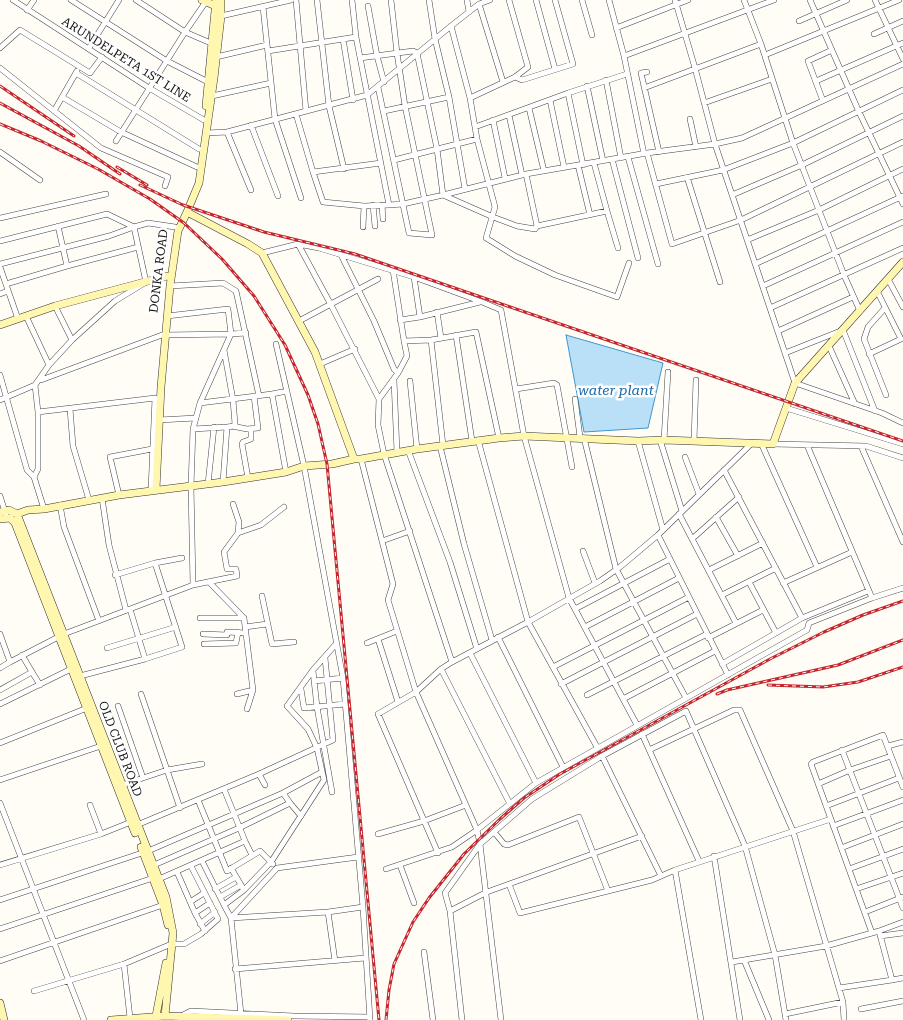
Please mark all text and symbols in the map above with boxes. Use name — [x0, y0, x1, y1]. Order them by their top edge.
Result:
street label: ARUNDELPETA 1ST LINE — [59, 14, 193, 106]
street label: DONKA ROAD — [147, 228, 171, 314]
water label: water plant — [578, 383, 654, 399]
street label: OLD CLUB ROAD — [95, 699, 145, 799]

